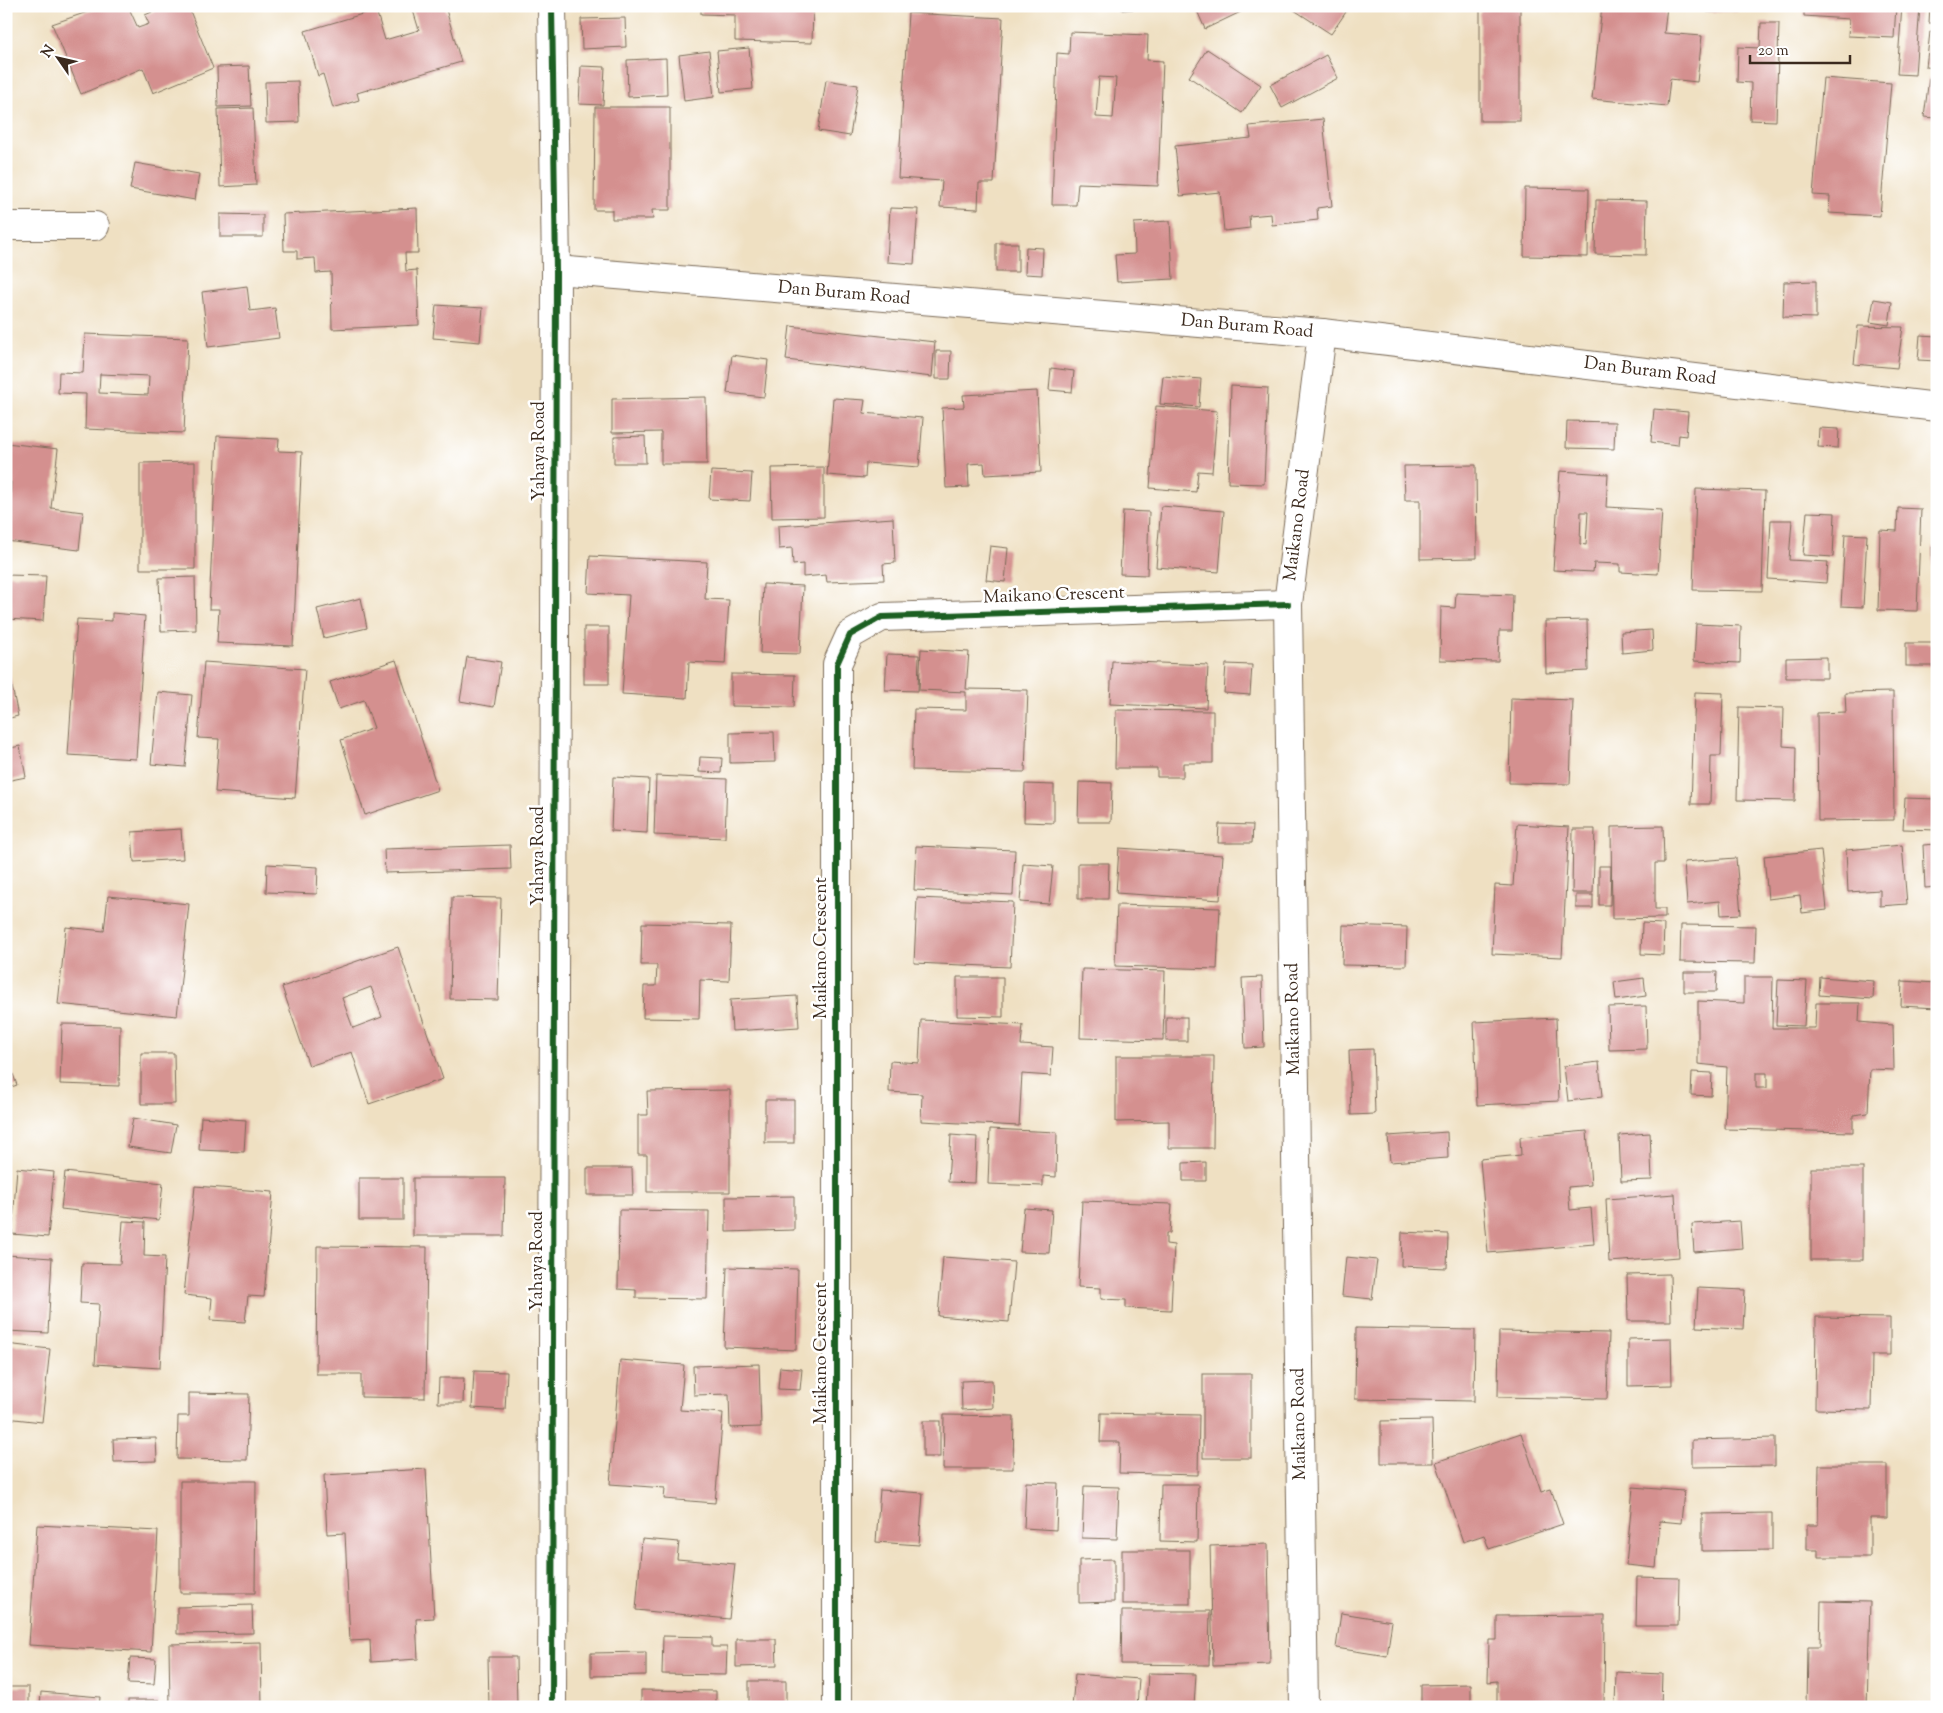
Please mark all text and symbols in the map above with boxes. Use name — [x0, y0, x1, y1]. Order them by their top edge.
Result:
north arrow — [32, 32, 82, 82]
scale bar — [1750, 32, 1850, 64]
text: 20 m — [1758, 41, 1789, 62]
text: N — [37, 42, 60, 62]
street label: Dan Buram Road — [777, 275, 911, 313]
street label: Dan Buram Road — [1180, 308, 1314, 346]
street label: Dan Buram Road — [1582, 351, 1718, 393]
street label: Yahaya Road — [527, 401, 553, 501]
street label: Maikano Road — [1278, 467, 1318, 583]
street label: Maikano Crescent — [983, 581, 1125, 611]
street label: Yahaya Road — [526, 806, 552, 906]
street label: Maikano Crescent — [809, 877, 835, 1019]
street label: Maikano Road — [1280, 962, 1308, 1076]
street label: Yahaya Road — [525, 1211, 551, 1311]
street label: Maikano Crescent — [809, 1282, 835, 1424]
street label: Maikano Road — [1286, 1367, 1314, 1481]

